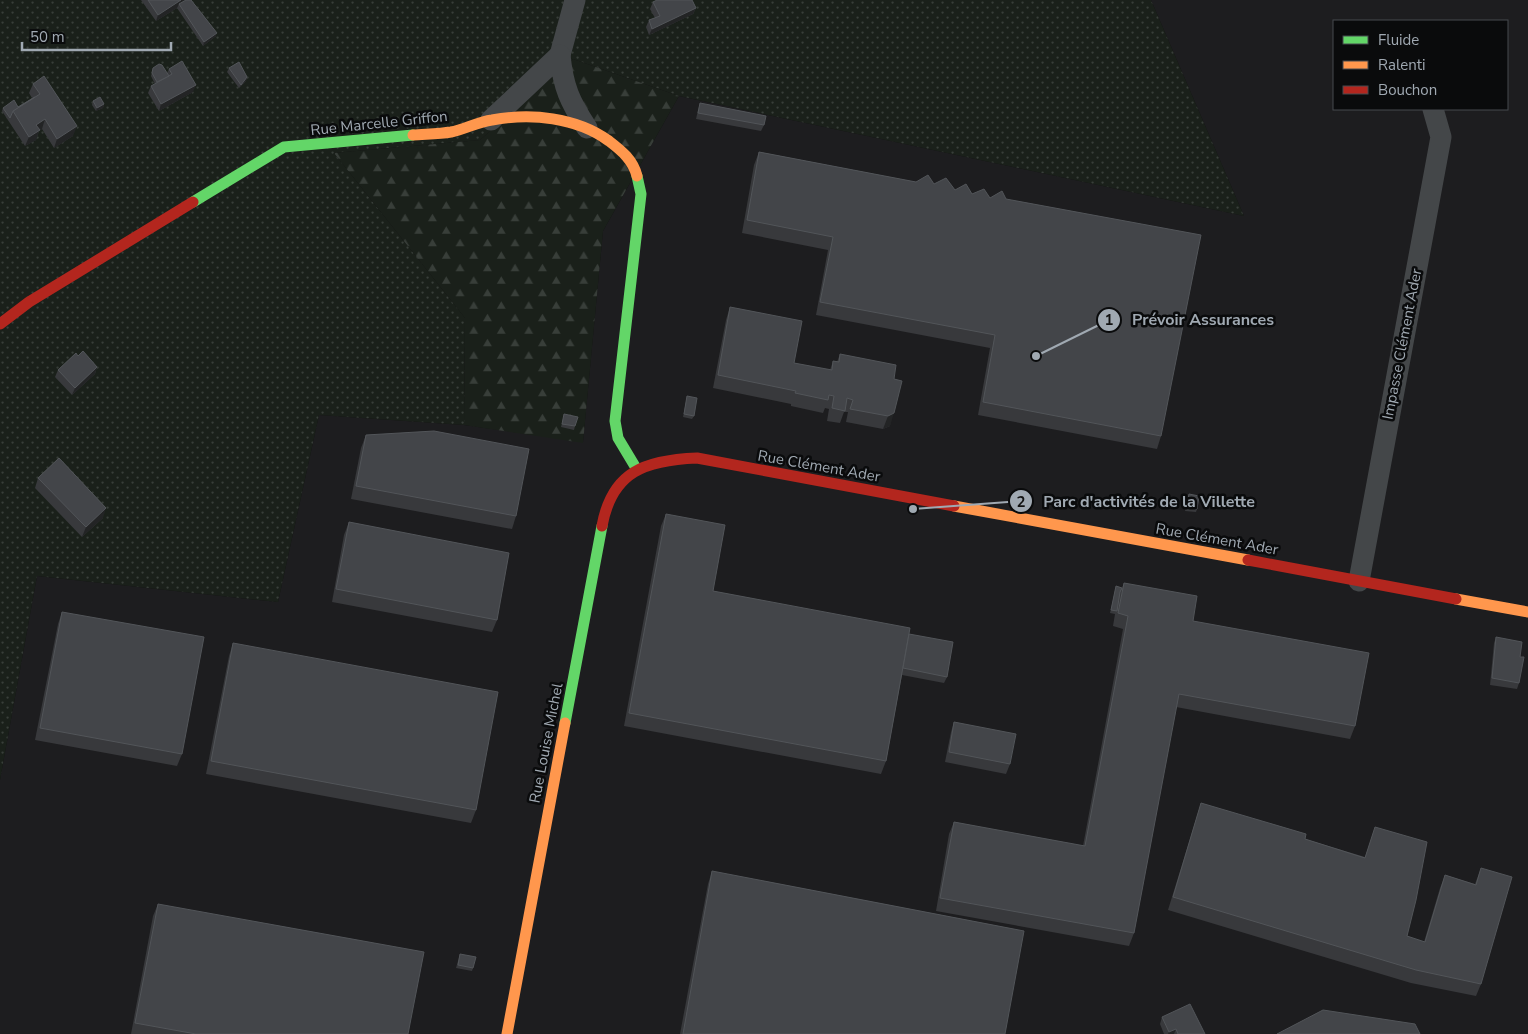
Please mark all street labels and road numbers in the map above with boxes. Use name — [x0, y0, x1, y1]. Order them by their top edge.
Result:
street label: Rue Marcelle Griffon — [309, 106, 449, 140]
street label: Impasse Clément Ader — [1378, 266, 1427, 421]
street label: Rue Clément Ader — [756, 445, 882, 487]
street label: Rue Clément Ader — [1154, 518, 1280, 560]
street label: Rue Louise Michel — [525, 681, 568, 805]

